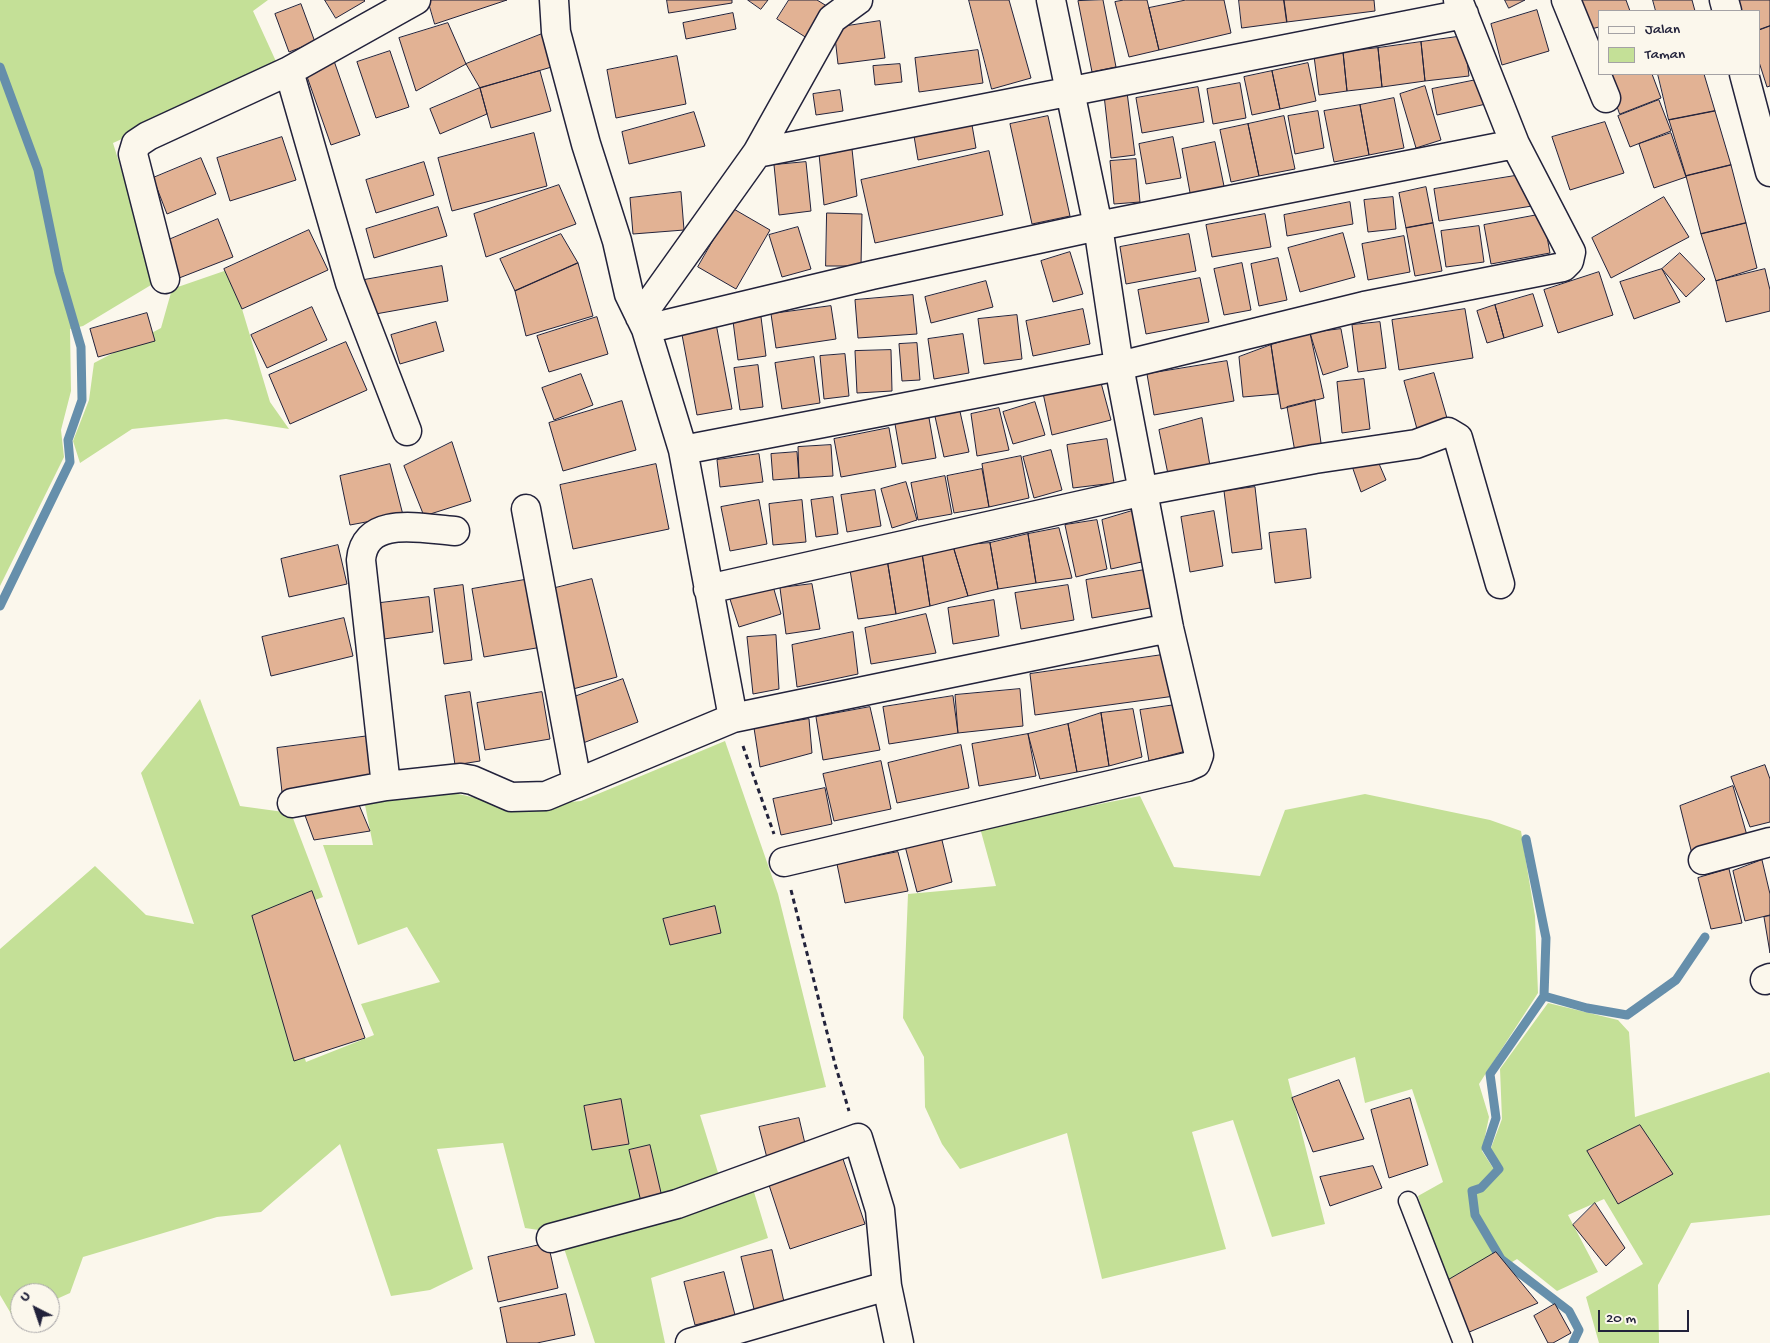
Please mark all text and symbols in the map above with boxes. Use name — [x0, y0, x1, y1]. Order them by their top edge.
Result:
legend — [1598, 10, 1760, 75]
text: Jalan — [1645, 21, 1680, 39]
text: Taman — [1645, 46, 1685, 64]
north arrow — [10, 1283, 60, 1333]
text: U — [17, 1288, 34, 1306]
scale bar — [1600, 1300, 1691, 1332]
text: 20 m — [1606, 1310, 1636, 1328]

